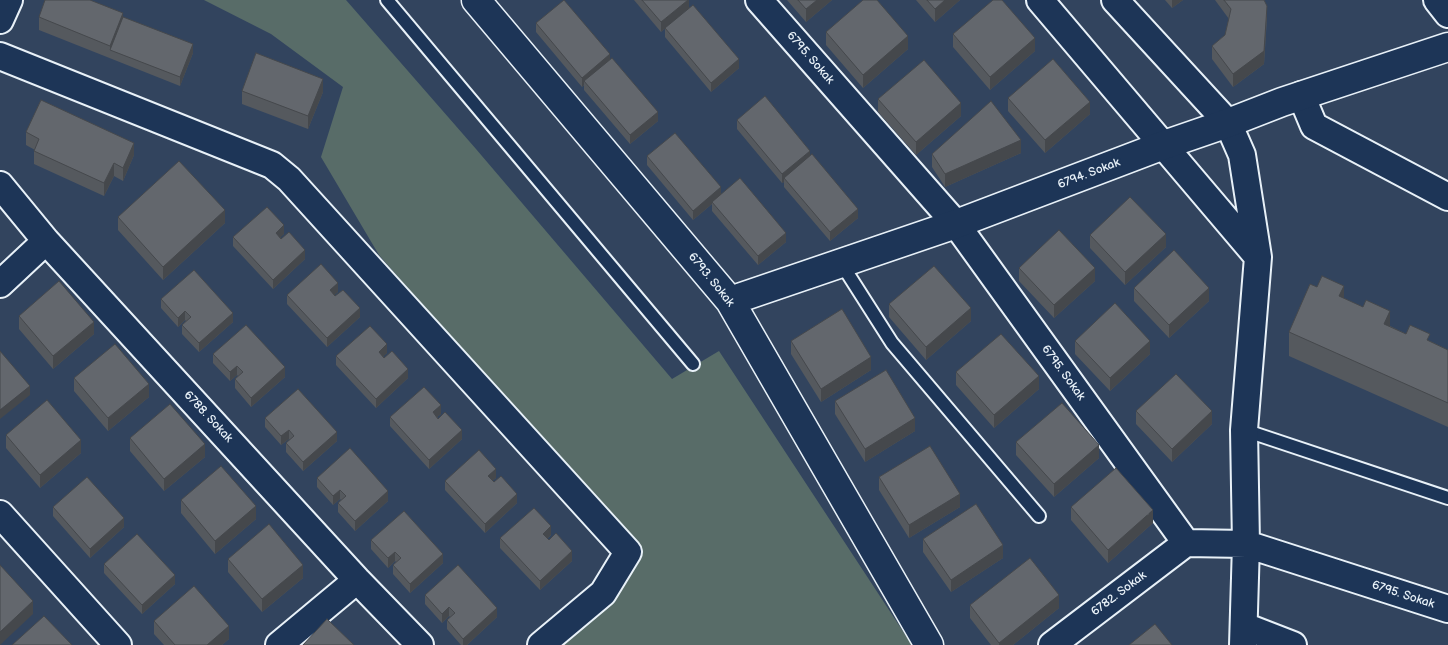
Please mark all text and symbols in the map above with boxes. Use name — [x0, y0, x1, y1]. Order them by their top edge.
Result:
street label: 6795. Sokak — [783, 29, 837, 87]
street label: 6794. Sokak — [1056, 156, 1122, 192]
street label: 6793. Sokak — [685, 250, 737, 310]
street label: 6795. Sokak — [1038, 342, 1088, 404]
street label: 6788. Sokak — [180, 388, 236, 446]
street label: 6782. Sokak — [1089, 569, 1149, 619]
street label: 6795. Sokak — [1370, 578, 1436, 612]

